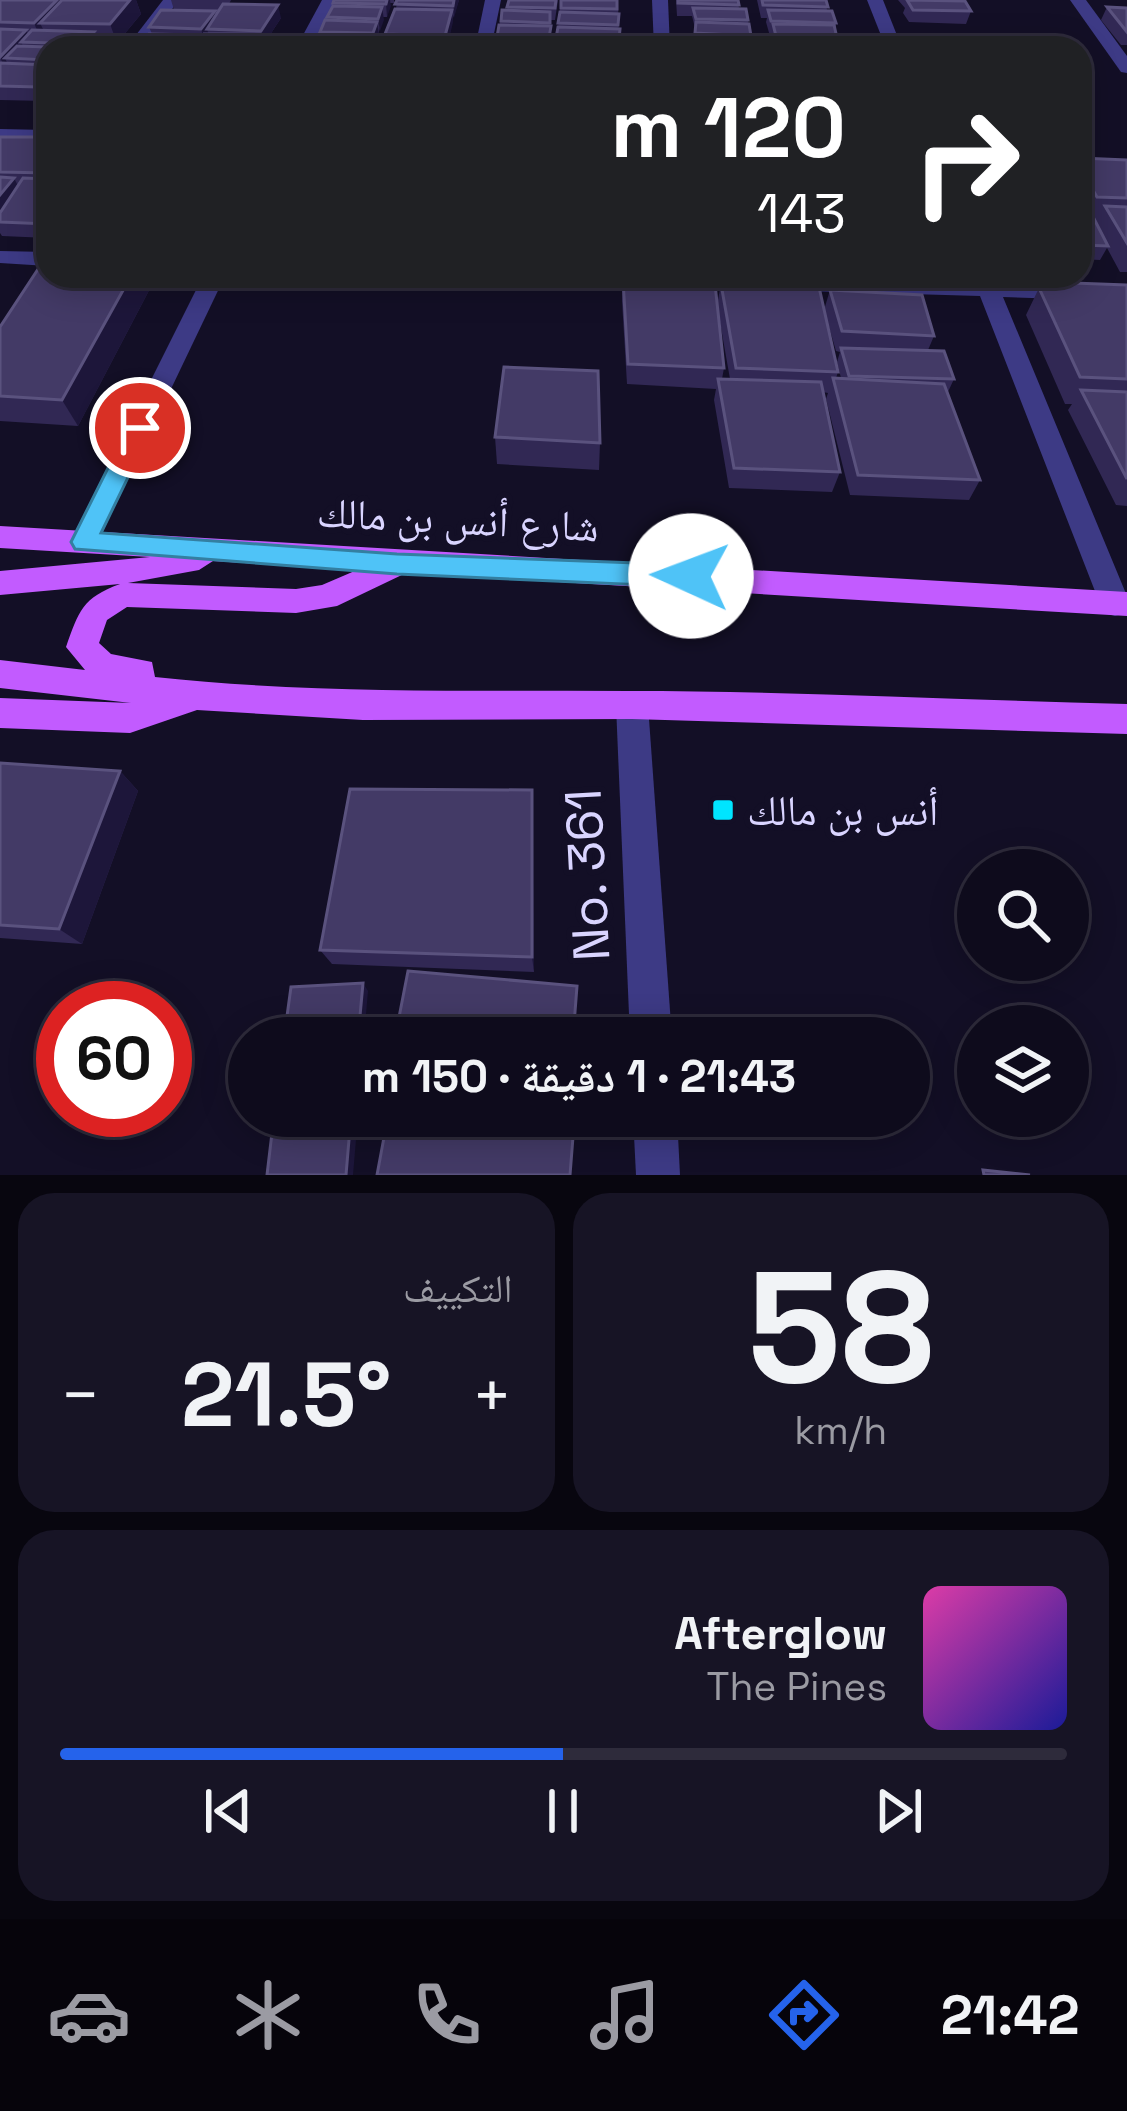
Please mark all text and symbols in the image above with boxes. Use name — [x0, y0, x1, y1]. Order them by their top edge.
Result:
text: 120 m — [611, 74, 846, 182]
icon: right — [888, 84, 1044, 240]
text: 143 — [757, 179, 846, 248]
pin — [89, 377, 191, 479]
icon: arrive — [107, 395, 173, 461]
street label: شارع أنس بن مالك — [316, 486, 600, 553]
position arrow — [628, 513, 754, 639]
place label: أنس بن مالك — [747, 784, 939, 837]
street label: No. 361 — [551, 787, 624, 963]
marker: أنس بن مالك — [710, 797, 736, 823]
map controls — [957, 849, 1089, 1137]
button: search — [957, 849, 1089, 981]
speed limit sign: 60 — [36, 981, 192, 1137]
button: layers — [957, 1005, 1089, 1137]
text: 21:43 · 1 دقيقة · 150 m — [362, 1048, 796, 1105]
text: 58 — [747, 1228, 934, 1428]
text: التكييف — [403, 1264, 513, 1313]
text: 21.5° — [181, 1337, 391, 1452]
text: − — [60, 1353, 101, 1437]
text: + — [472, 1353, 512, 1437]
text: km/h — [794, 1406, 887, 1455]
text: Afterglow — [674, 1605, 887, 1662]
text: The Pines — [707, 1662, 887, 1711]
icon: previous — [195, 1778, 261, 1844]
icon: pause — [530, 1778, 596, 1844]
icon: next — [866, 1778, 932, 1844]
icon: car — [47, 1973, 131, 2057]
icon: climate — [226, 1973, 310, 2057]
icon: phone — [405, 1973, 489, 2057]
icon: music — [583, 1973, 667, 2057]
icon: directions — [762, 1973, 846, 2057]
text: 21:42 — [941, 1981, 1080, 2050]

